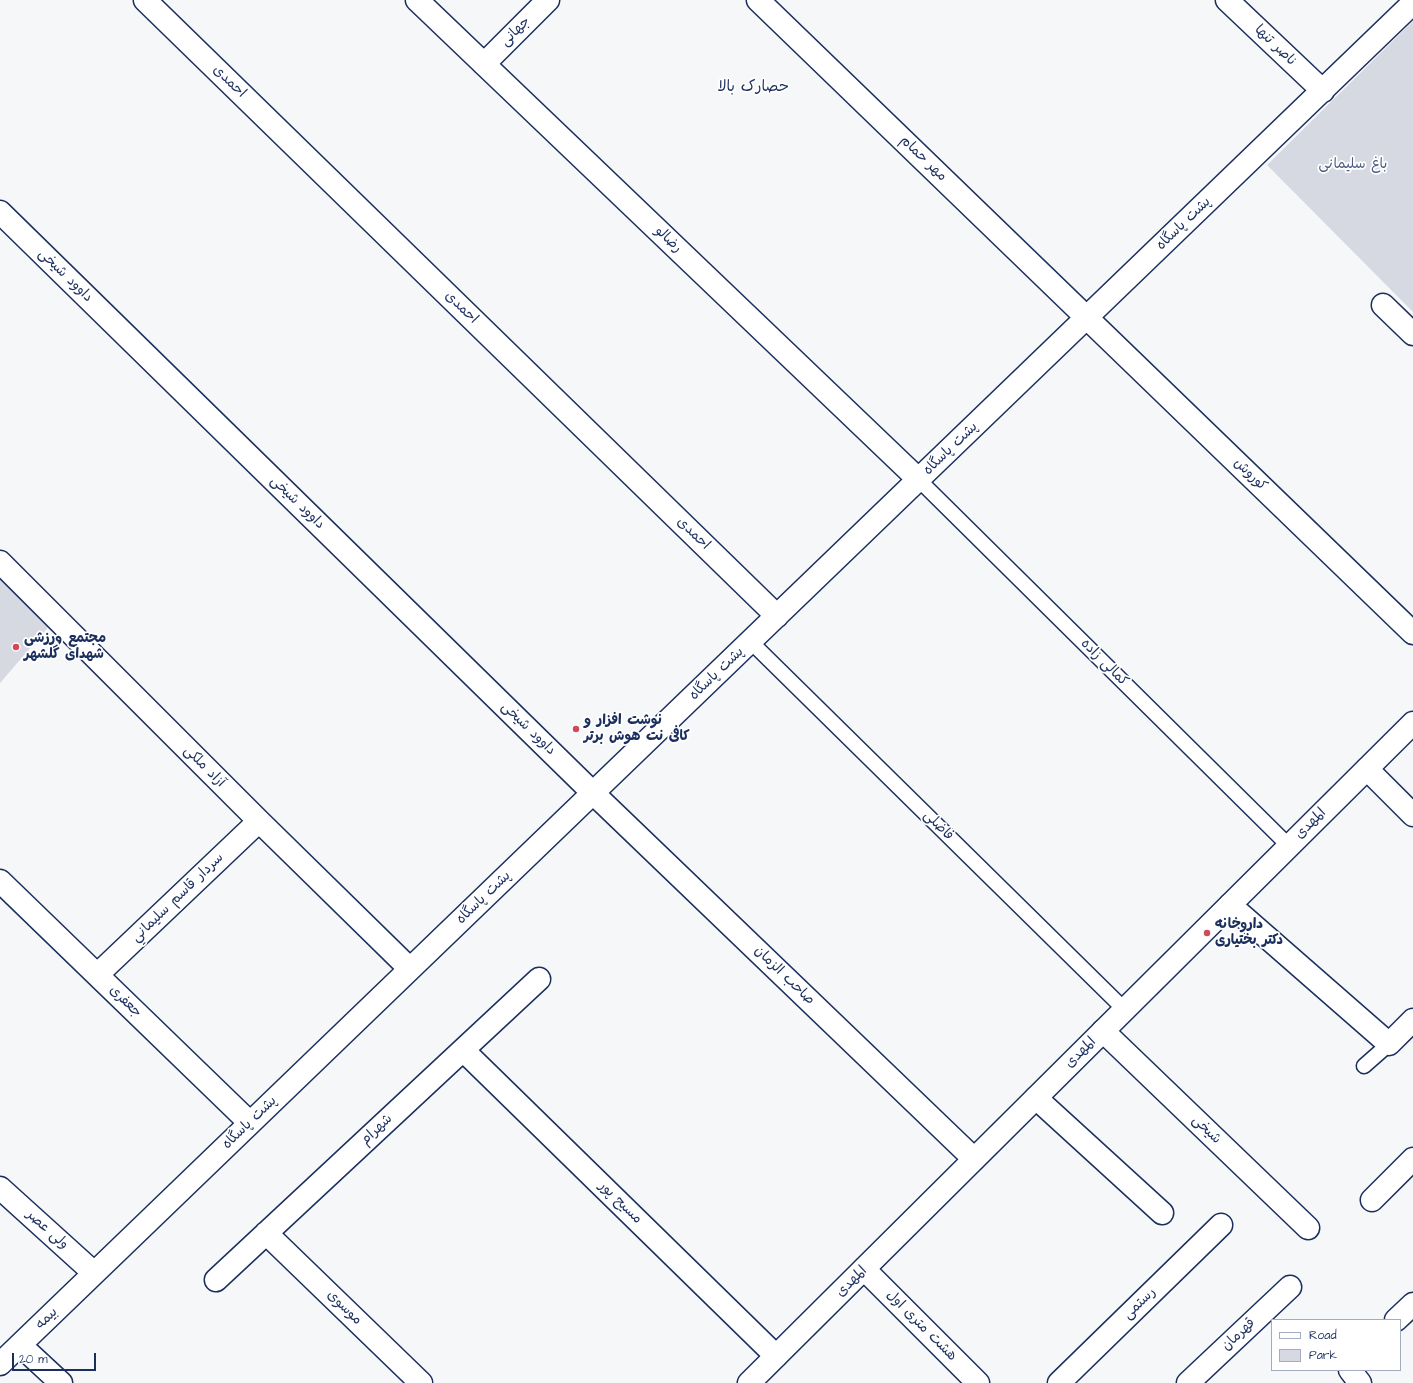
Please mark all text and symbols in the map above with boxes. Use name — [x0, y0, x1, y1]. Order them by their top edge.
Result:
street label: جهانی — [498, 14, 534, 50]
street label: ناصر تنها — [1250, 22, 1300, 70]
street label: احمدی — [209, 62, 249, 102]
district label: حصارک بالا — [717, 79, 789, 97]
street label: مهر حمام — [896, 133, 950, 185]
park label: باغ سلیمانی — [1319, 157, 1387, 173]
street label: پشت پاسگاه — [1153, 194, 1215, 254]
street label: رضالو — [651, 223, 685, 257]
street label: داوود شیخی — [34, 246, 96, 306]
street label: احمدی — [441, 288, 481, 328]
street label: پشت پاسگاه — [920, 419, 982, 479]
street label: کوروش — [1230, 455, 1270, 495]
street label: داوود شیخی — [266, 473, 328, 533]
street label: احمدی — [673, 514, 713, 554]
place label: مجتمع ورزشی شهدای گلشهر — [24, 631, 106, 664]
street label: کمالی زاده — [1077, 636, 1131, 690]
marker: مجتمع ورزشی شهدای گلشهر — [11, 642, 21, 652]
street label: پشت پاسگاه — [686, 644, 748, 704]
street label: داوود شیخی — [497, 699, 559, 759]
place label: نوشت افزار و کافی نت هوش برتر — [584, 713, 690, 746]
marker: نوشت افزار و کافی نت هوش برتر — [571, 724, 581, 734]
street label: آزاد ملکی — [180, 743, 228, 791]
street label: المهدی — [1292, 805, 1330, 843]
street label: فاضلی — [919, 807, 957, 845]
street label: سردار قاسم سليماني — [128, 850, 228, 946]
street label: پشت پاسگاه — [453, 868, 515, 928]
place label: داروخانه دکتر بختیاری — [1215, 917, 1283, 950]
marker: داروخانه دکتر بختیاری — [1202, 928, 1212, 938]
street label: صاحب الزمان — [750, 943, 818, 1009]
street label: جعفری — [105, 982, 145, 1022]
street label: المهدی — [1062, 1034, 1100, 1072]
street label: پشت پاسگاه — [219, 1093, 281, 1153]
street label: شهرام — [357, 1111, 397, 1149]
street label: شیخی — [1188, 1112, 1224, 1148]
street label: مسیح پور — [595, 1178, 645, 1228]
street label: ولی عصر — [22, 1207, 72, 1253]
street label: المهدی — [833, 1263, 871, 1301]
street label: رستمی — [1120, 1284, 1160, 1324]
street label: موسوی — [323, 1287, 365, 1329]
street label: هشت متری اول — [882, 1287, 960, 1365]
street label: بیمه — [32, 1304, 62, 1334]
street label: قهرمان — [1219, 1315, 1259, 1355]
legend — [1271, 1319, 1401, 1371]
text: Road — [1309, 1327, 1337, 1344]
scale bar — [14, 1345, 98, 1371]
text: Park — [1309, 1347, 1337, 1364]
text: 20 m — [19, 1351, 48, 1368]

